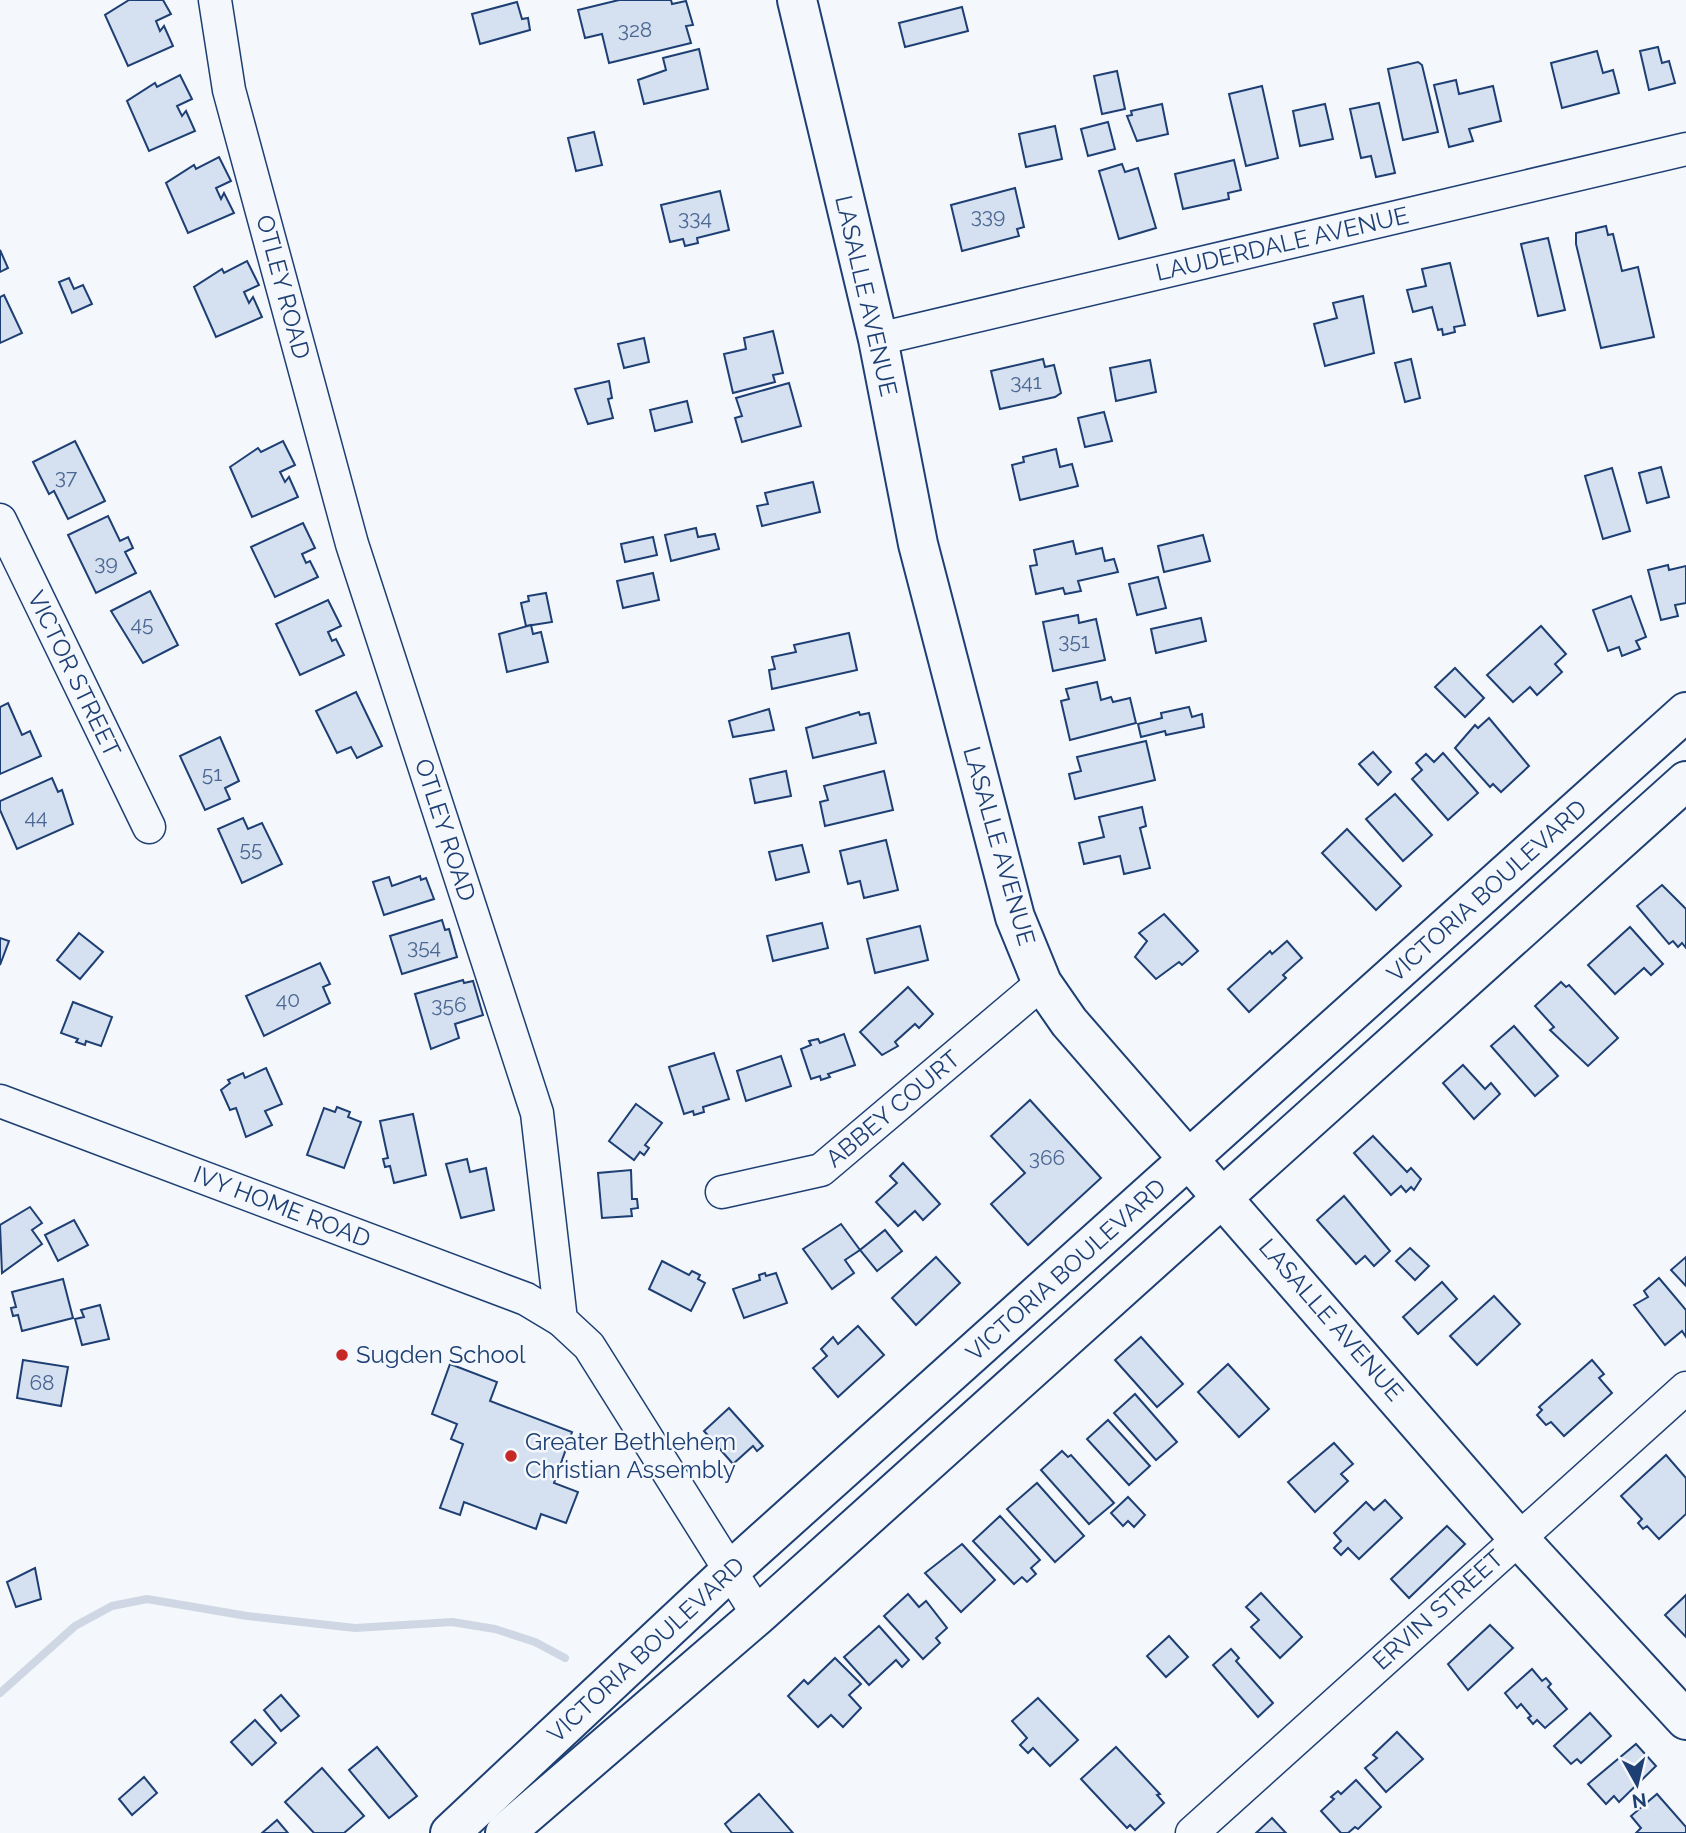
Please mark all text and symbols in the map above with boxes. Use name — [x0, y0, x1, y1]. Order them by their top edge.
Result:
house number: 328 — [618, 17, 652, 42]
street label: LASALLE AVENUE — [829, 193, 904, 399]
street label: LAUDERDALE AVENUE — [1153, 200, 1411, 287]
house number: 339 — [971, 203, 1005, 228]
house number: 334 — [678, 205, 712, 230]
street label: OTLEY ROAD — [250, 212, 317, 362]
house number: 341 — [1010, 369, 1042, 394]
house number: 37 — [55, 464, 78, 489]
house number: 39 — [94, 550, 118, 575]
street label: VICTOR STREET — [22, 586, 127, 762]
house number: 45 — [131, 611, 153, 636]
house number: 351 — [1058, 628, 1090, 653]
street label: LASALLE AVENUE — [957, 743, 1042, 949]
street label: OTLEY ROAD — [409, 755, 482, 905]
house number: 51 — [202, 761, 222, 786]
street label: VICTORIA BOULEVARD — [1381, 793, 1592, 988]
house number: 44 — [25, 804, 47, 829]
house number: 55 — [240, 836, 262, 861]
house number: 354 — [407, 934, 441, 959]
house number: 40 — [276, 987, 300, 1012]
house number: 356 — [431, 992, 467, 1017]
street label: ABBEY COURT — [820, 1044, 966, 1173]
house number: 366 — [1029, 1145, 1065, 1170]
street label: IVY HOME ROAD — [190, 1159, 375, 1254]
street label: VICTORIA BOULEVARD — [960, 1172, 1171, 1367]
street label: LASALLE AVENUE — [1253, 1233, 1410, 1407]
place label: Sugden School — [356, 1340, 526, 1369]
marker: Sugden School — [334, 1347, 350, 1363]
house number: 68 — [29, 1370, 55, 1395]
place label: Greater Bethlehem Christian Assembly — [525, 1427, 736, 1484]
marker: Greater Bethlehem Christian Assembly — [503, 1448, 519, 1464]
street label: ERVIN STREET — [1366, 1543, 1509, 1676]
street label: VICTORIA BOULEVARD — [541, 1551, 750, 1748]
north arrow — [1602, 1749, 1672, 1819]
text: N — [1631, 1789, 1648, 1813]

